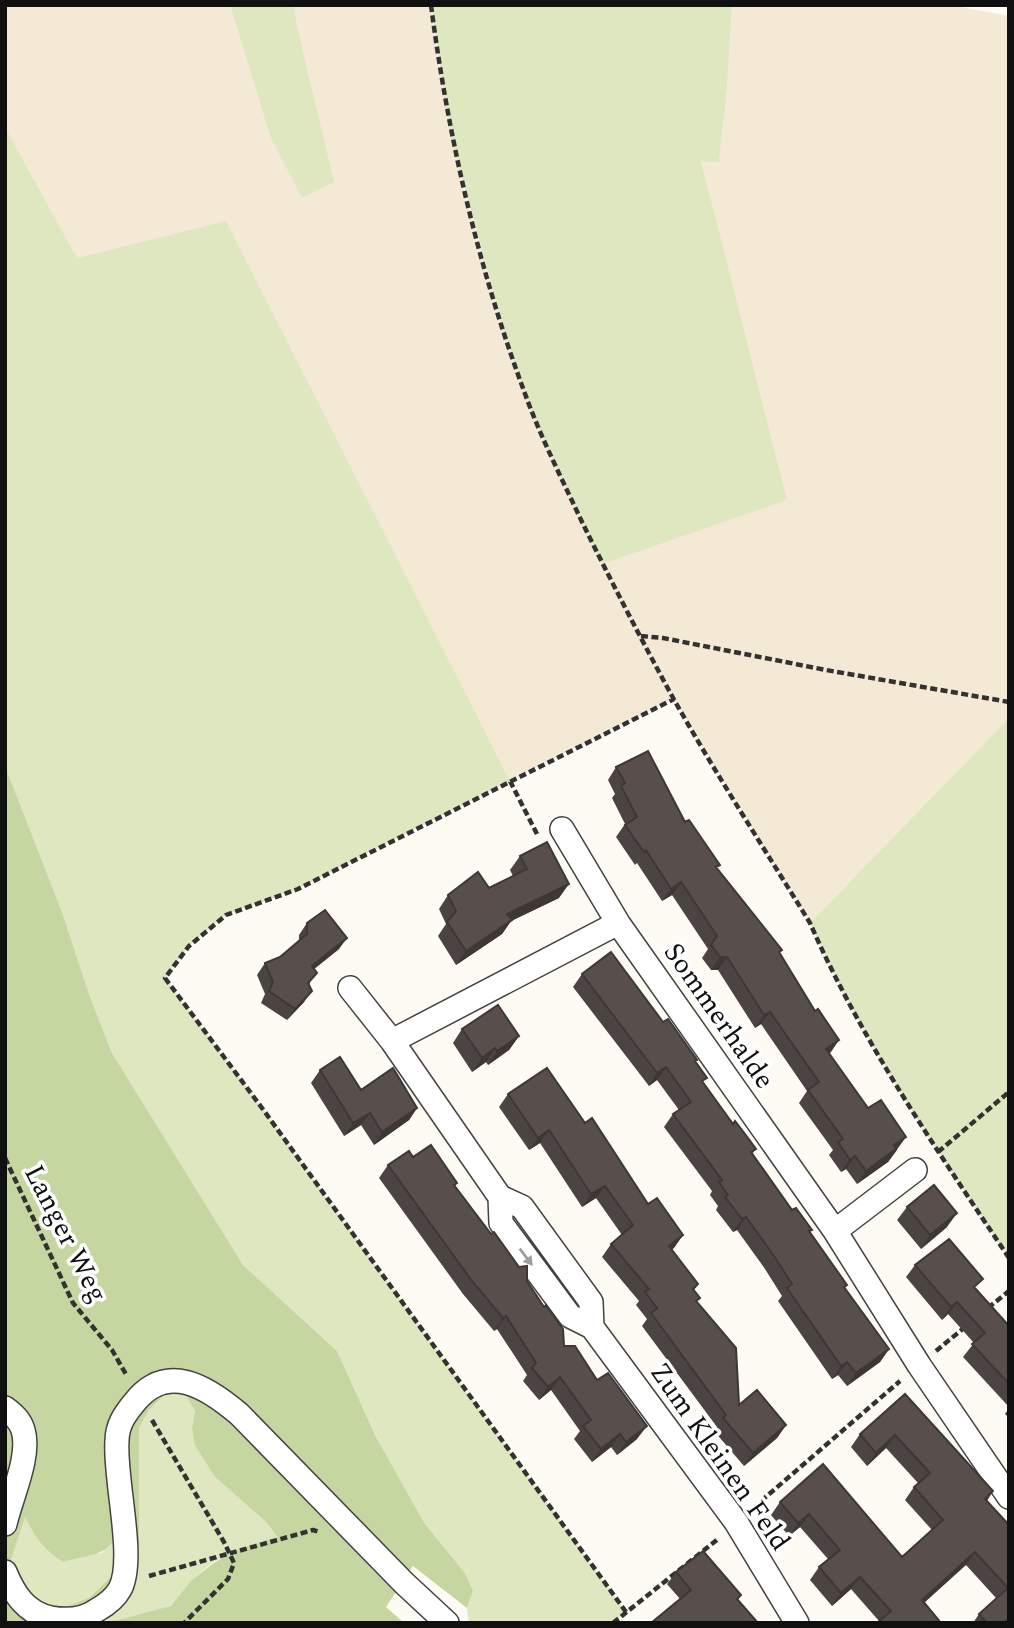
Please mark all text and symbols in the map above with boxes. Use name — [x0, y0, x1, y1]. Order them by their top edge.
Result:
street label: Sommerhalde — [652, 934, 785, 1098]
street label: Langer Weg — [12, 1157, 119, 1310]
one-way arrow — [519, 1248, 533, 1266]
street label: Zum Kleinen Feld — [639, 1354, 801, 1560]

